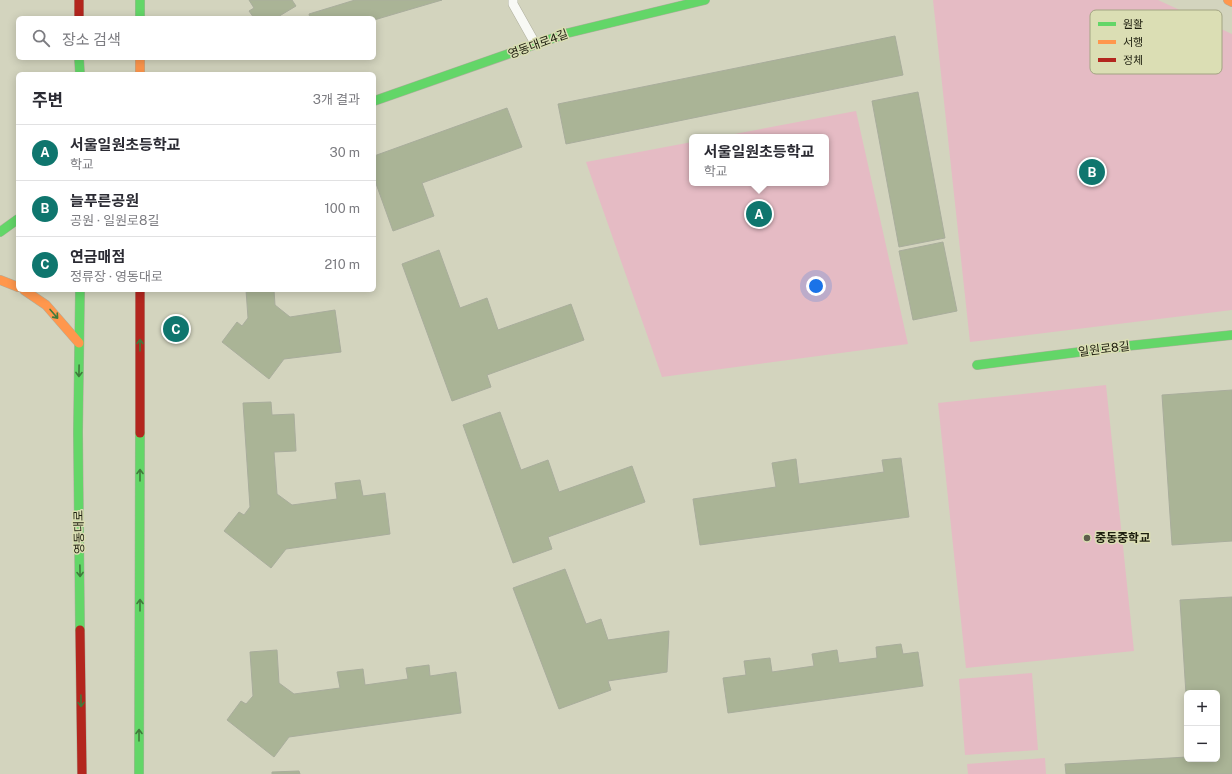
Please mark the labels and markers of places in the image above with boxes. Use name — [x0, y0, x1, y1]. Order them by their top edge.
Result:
pin: B — [1079, 157, 1105, 187]
pin: A — [746, 199, 772, 229]
pin: C — [163, 314, 189, 344]
place label: 중동중학교 — [1095, 531, 1150, 545]
marker: 중동중학교 — [1082, 533, 1092, 543]

